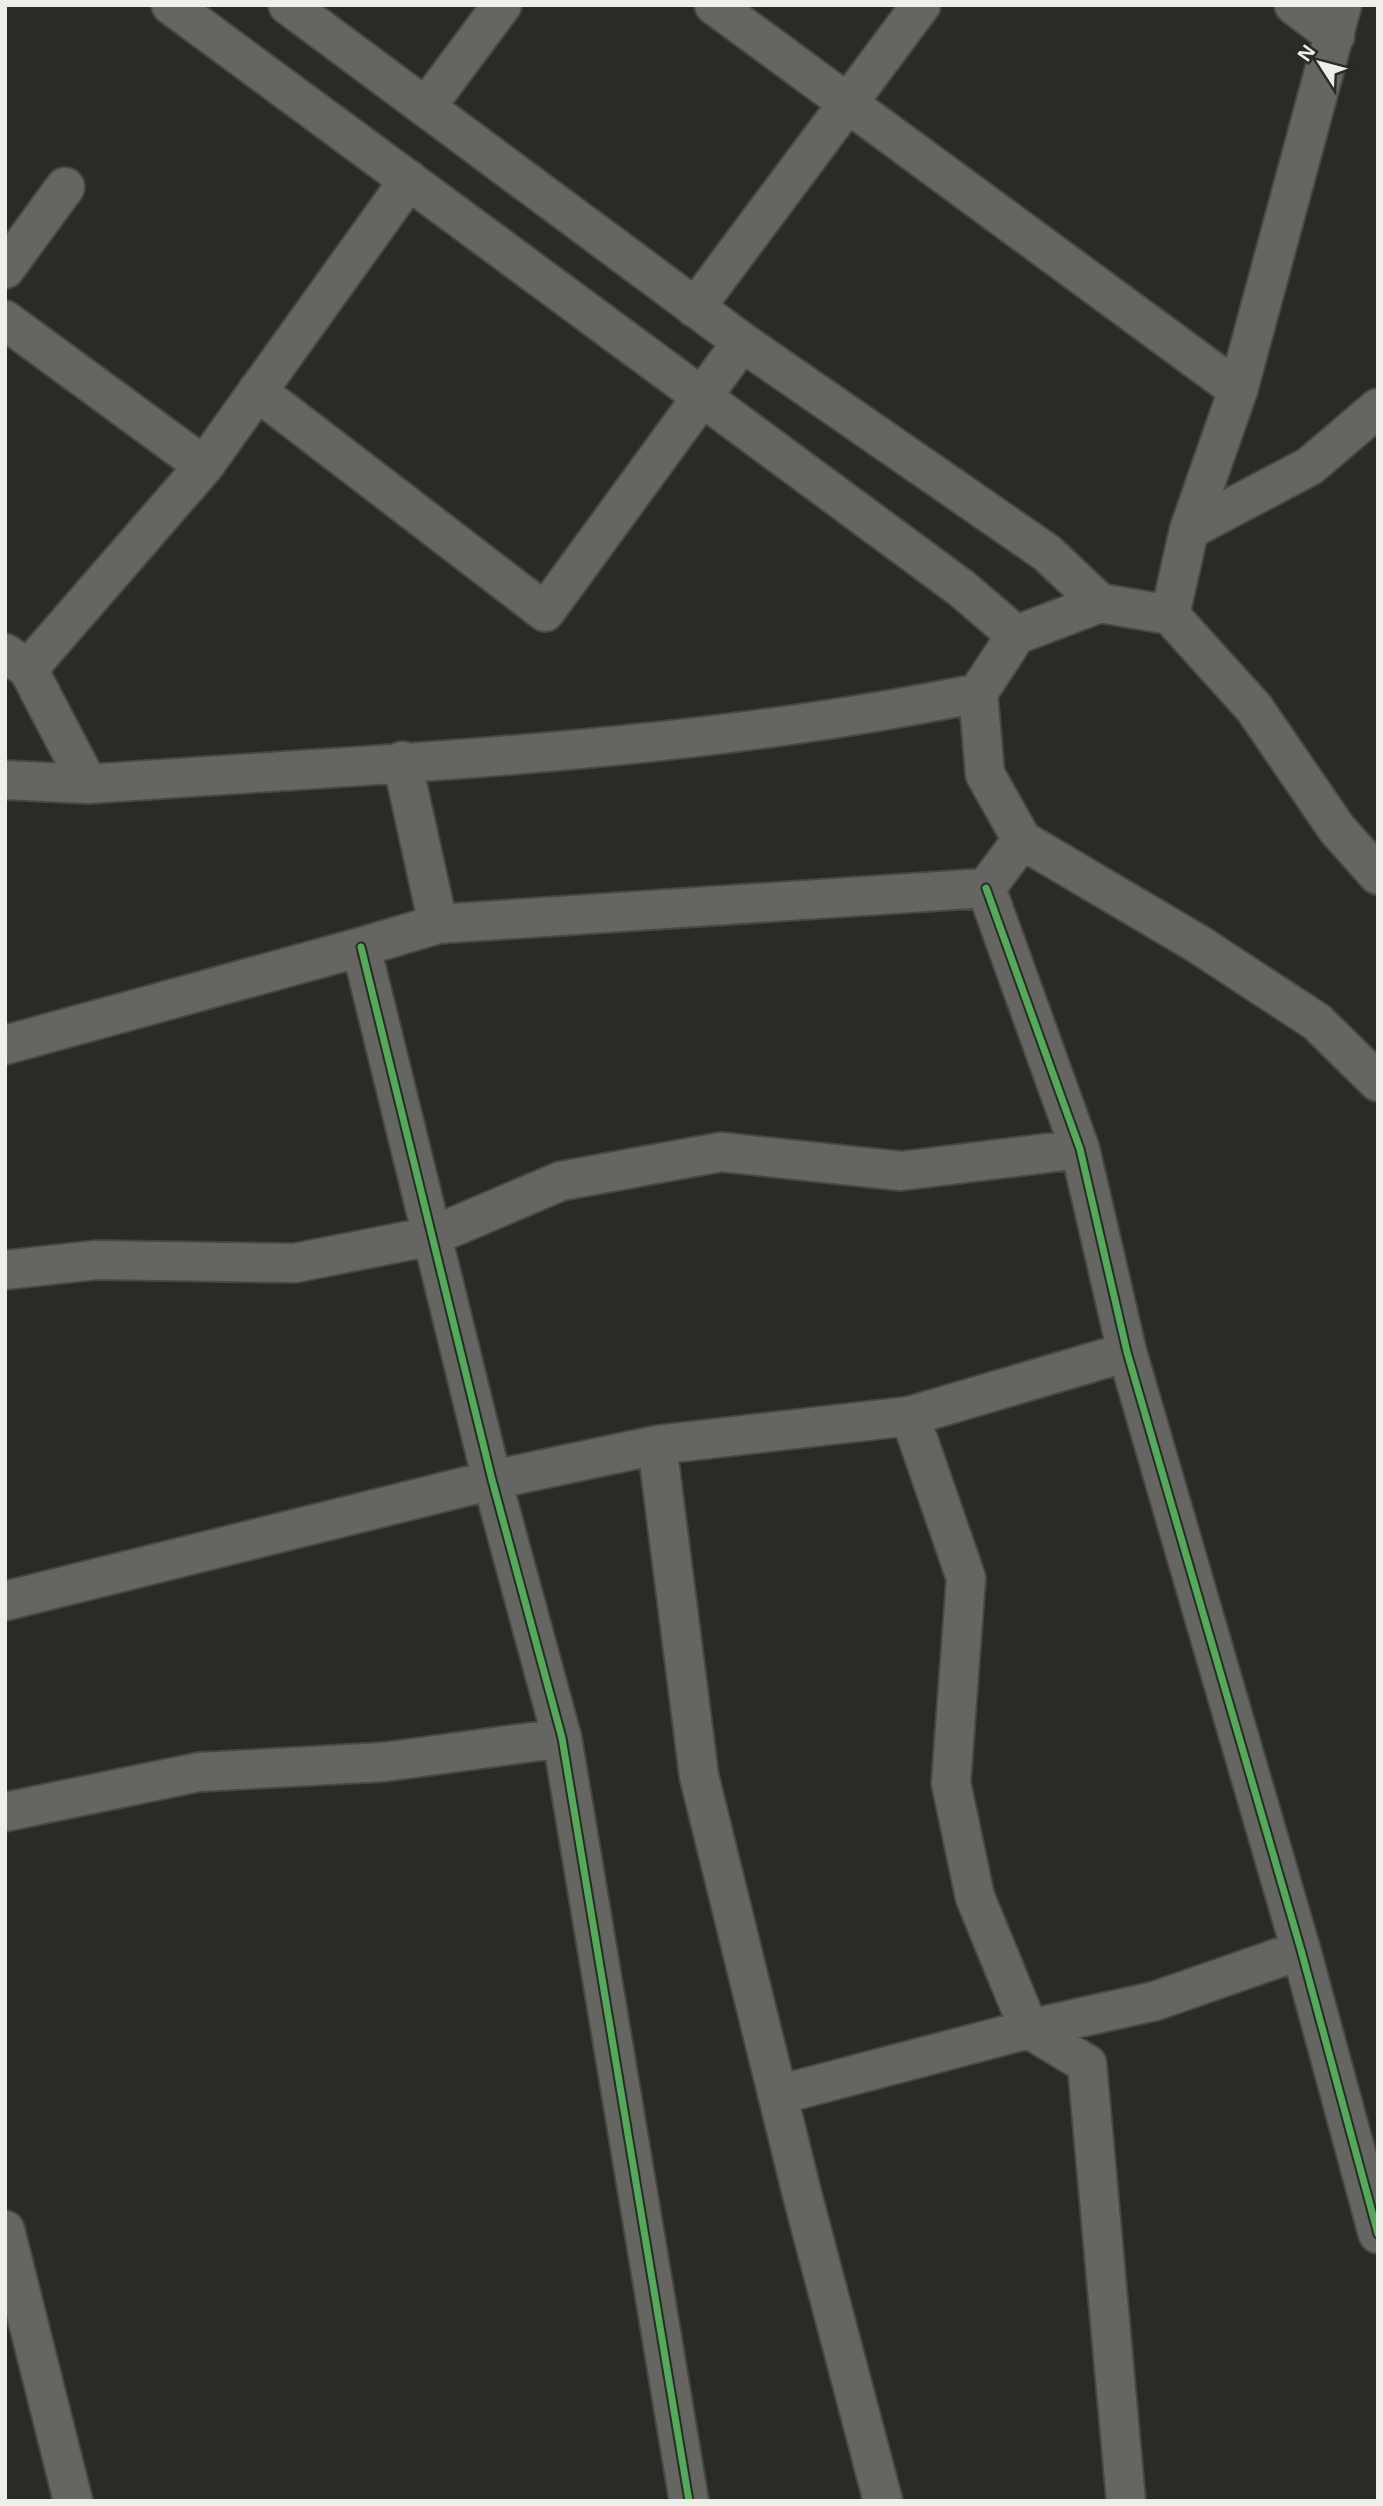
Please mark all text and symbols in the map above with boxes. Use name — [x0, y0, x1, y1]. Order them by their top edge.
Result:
north arrow — [1285, 28, 1355, 98]
text: N — [1291, 39, 1321, 67]

